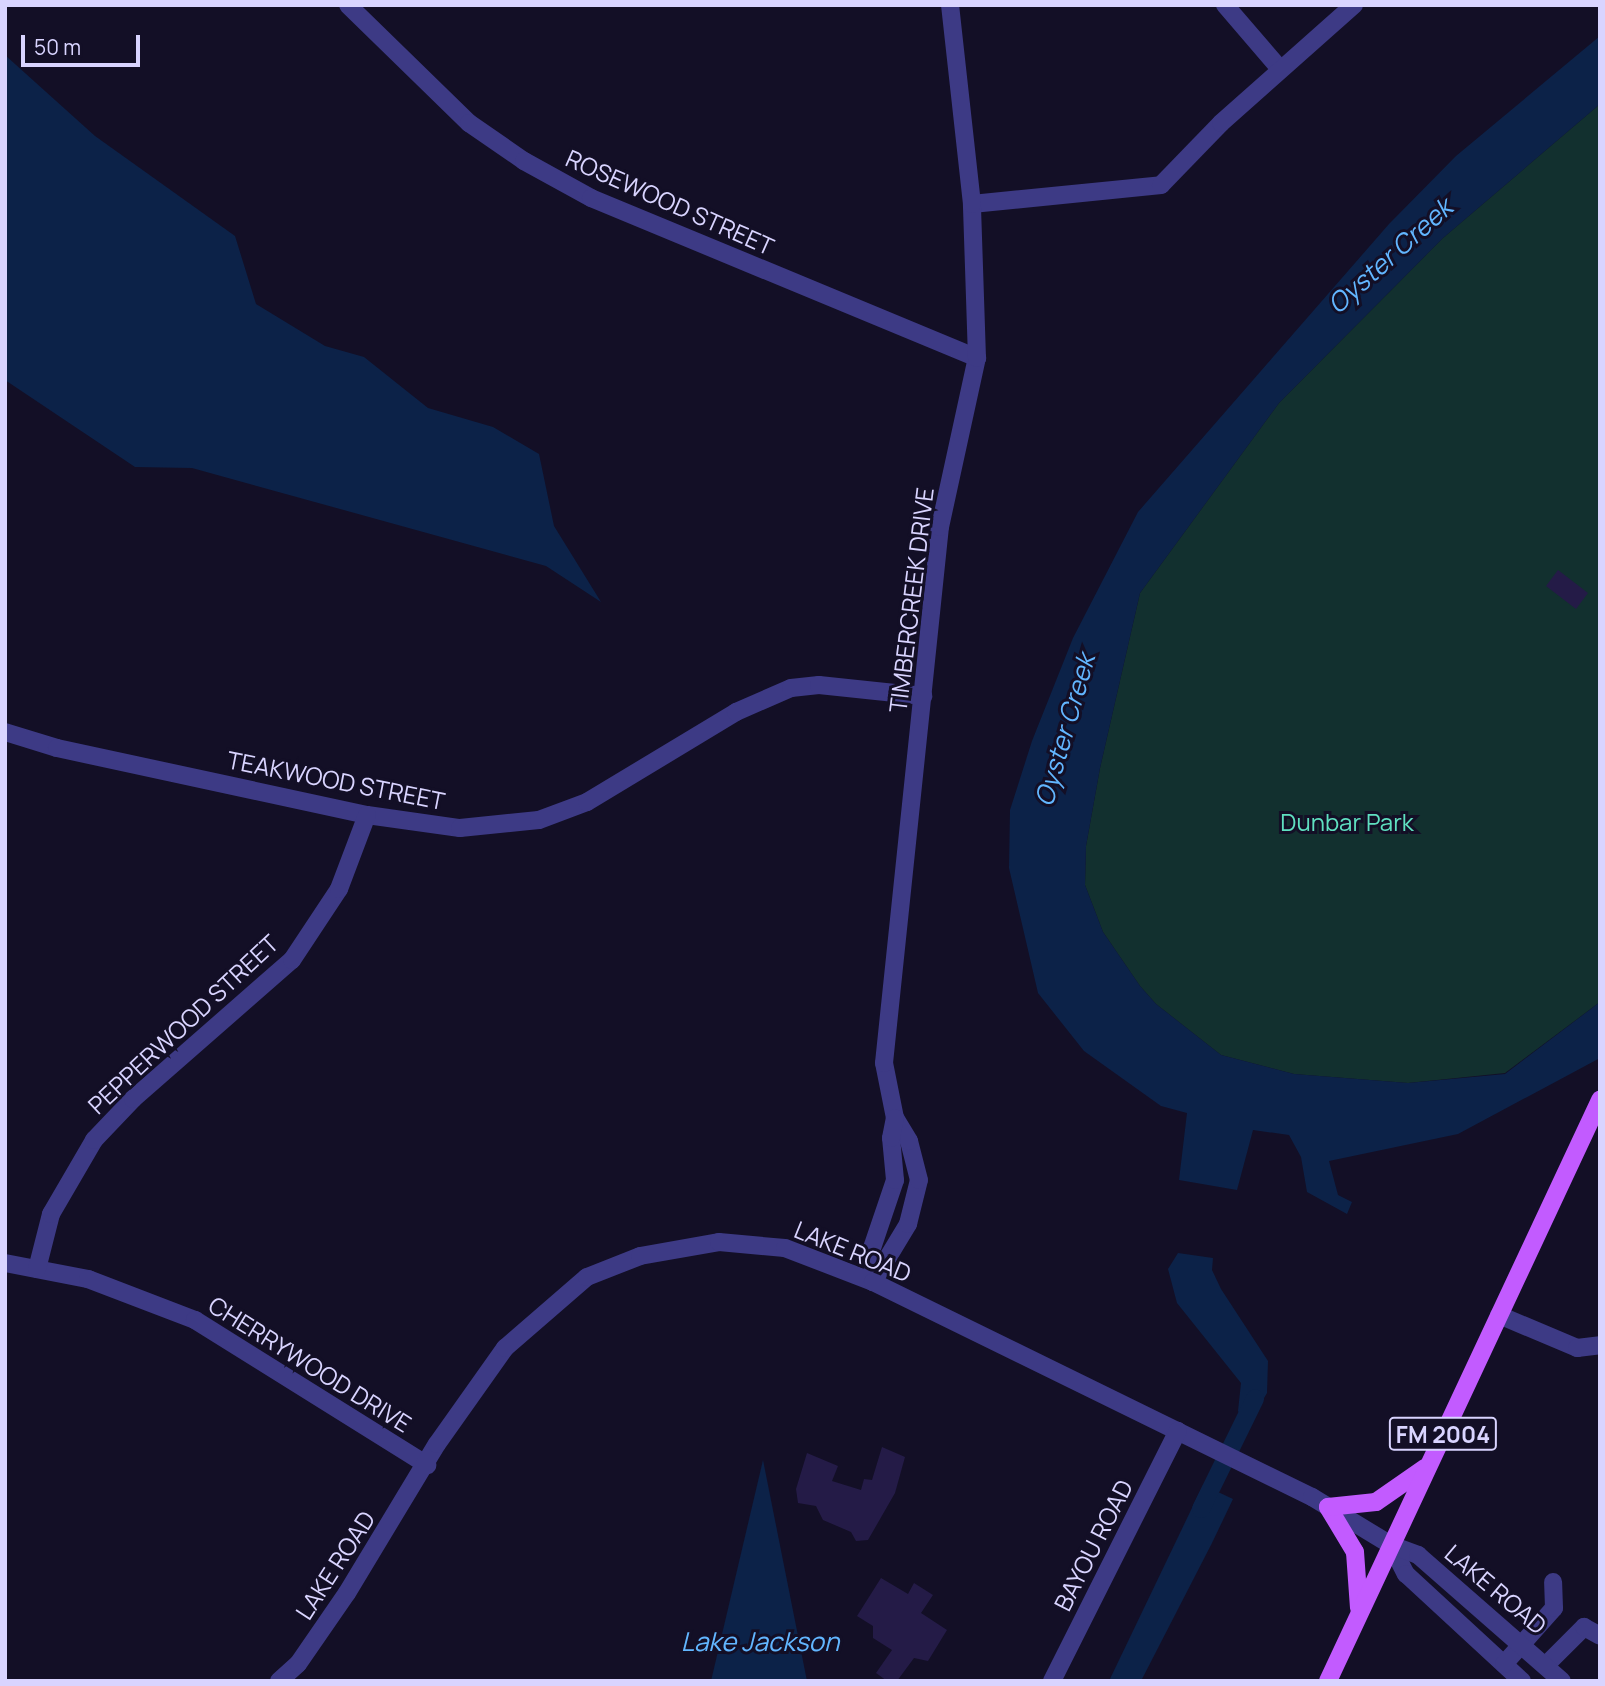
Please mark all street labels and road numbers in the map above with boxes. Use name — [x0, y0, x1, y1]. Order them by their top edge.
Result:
street label: ROSEWOOD STREET — [562, 143, 778, 261]
street label: TIMBERCREEK DRIVE — [883, 486, 939, 714]
street label: TEAKWOOD STREET — [225, 745, 447, 815]
street label: PEPPERWOOD STREET — [82, 928, 284, 1120]
street label: LAKE ROAD — [790, 1215, 916, 1287]
street label: CHERRYWOOD DRIVE — [203, 1290, 417, 1438]
road number: FM 2004 — [1389, 1414, 1497, 1454]
street label: BAYOU ROAD — [1048, 1475, 1138, 1615]
street label: LAKE ROAD — [289, 1505, 381, 1625]
street label: LAKE ROAD — [1439, 1538, 1553, 1640]

